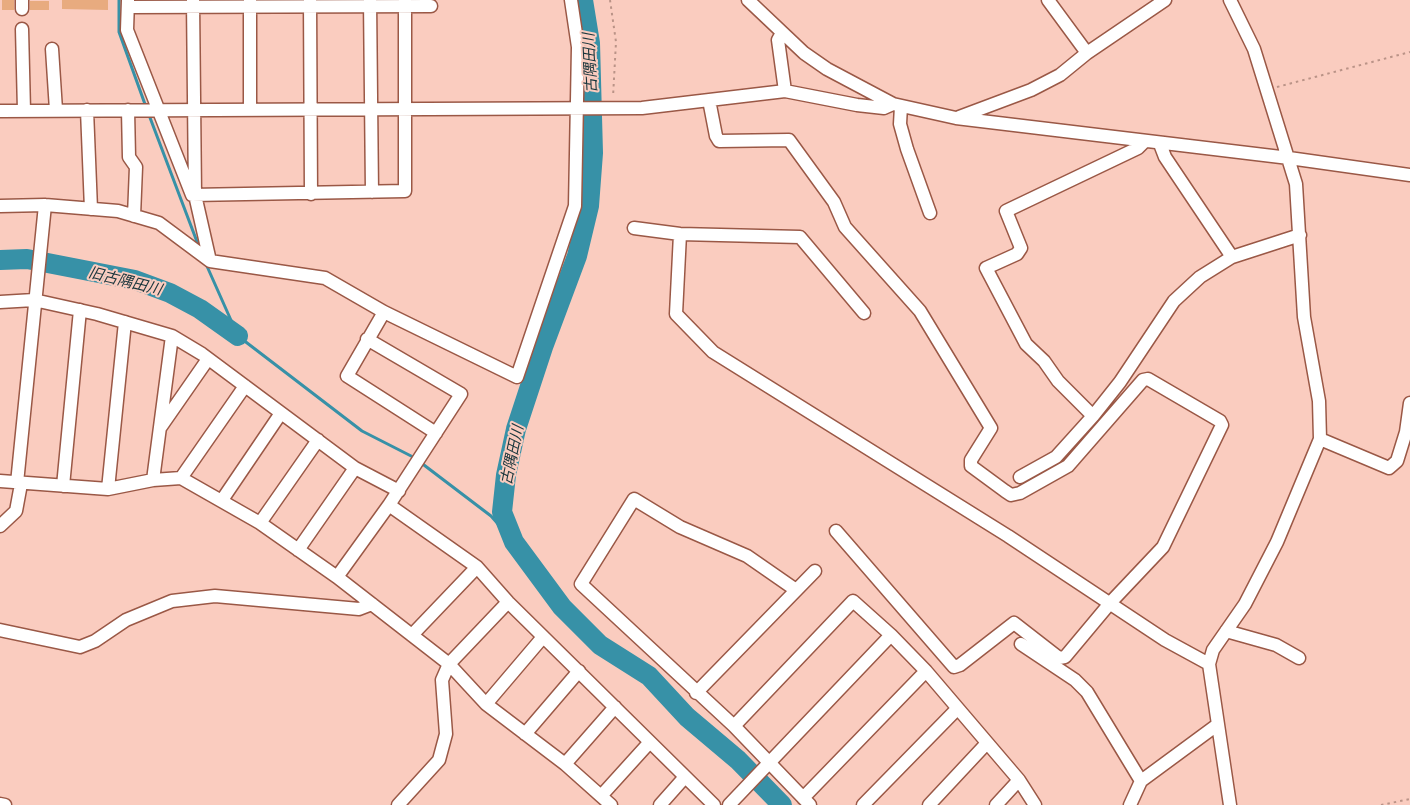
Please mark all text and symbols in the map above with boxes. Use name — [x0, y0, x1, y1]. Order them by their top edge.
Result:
water label: 古隅田川 — [579, 33, 601, 93]
water label: 旧古隅田川 — [86, 263, 164, 299]
water label: 古隅田川 — [497, 424, 527, 486]

